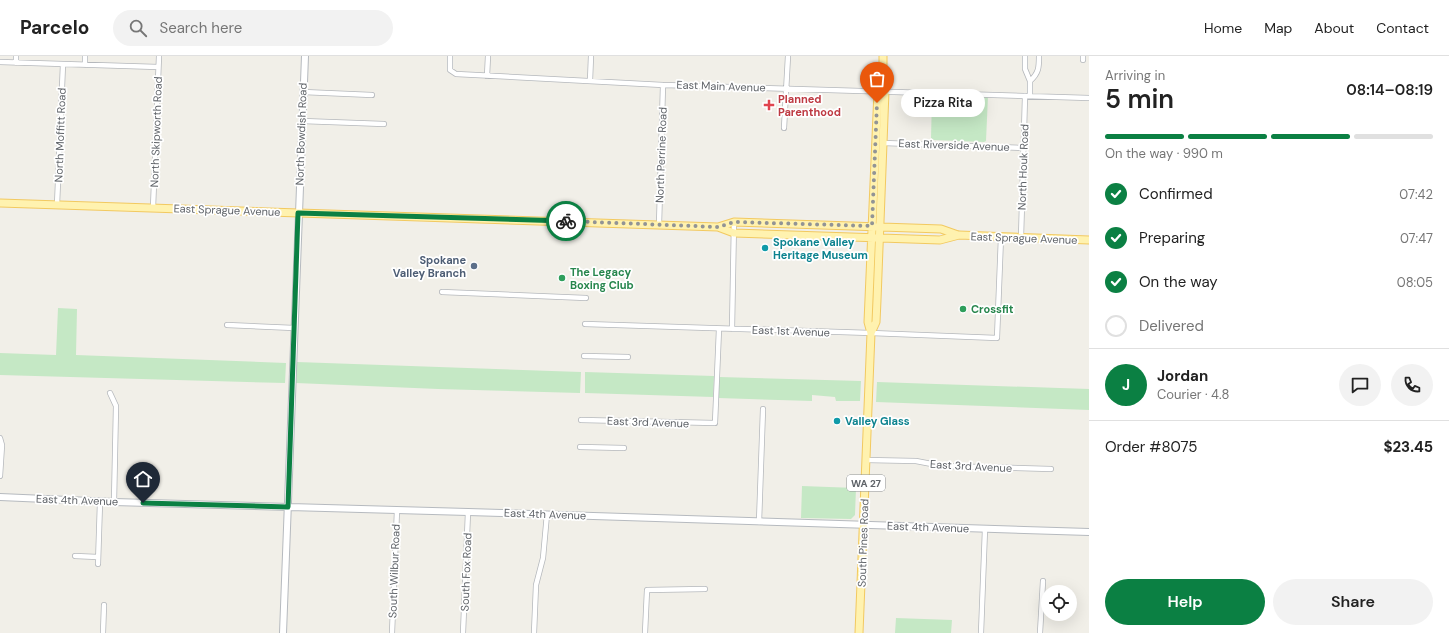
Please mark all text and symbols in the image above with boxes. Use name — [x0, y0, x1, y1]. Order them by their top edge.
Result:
search box — [113, 10, 393, 46]
text: Parcelo — [20, 15, 89, 40]
icon: search — [127, 17, 149, 39]
text: Search here — [159, 18, 242, 38]
text: Home — [1204, 19, 1242, 37]
text: Map — [1264, 19, 1292, 37]
text: About — [1314, 19, 1354, 37]
text: Contact — [1376, 19, 1429, 37]
pin — [860, 62, 894, 103]
text: Arriving in — [1105, 67, 1165, 84]
icon: bag — [866, 68, 888, 90]
street label: North Skipworth Road — [147, 76, 165, 188]
street label: East Main Avenue — [676, 77, 766, 95]
text: 08:14–08:19 — [1346, 80, 1433, 100]
street label: North Bowdish Road — [292, 82, 310, 186]
text: 5 min — [1105, 82, 1174, 116]
street label: North Moffitt Road — [51, 87, 69, 183]
callout: Pizza Rita — [901, 89, 985, 117]
place label: Planned Parenthood — [778, 92, 841, 119]
text: Pizza Rita — [914, 94, 972, 111]
marker: Planned Parenthood — [763, 99, 775, 111]
street label: North Perrine Road — [652, 107, 670, 203]
street label: North Houk Road — [1015, 124, 1032, 210]
street label: East Riverside Avenue — [898, 136, 1010, 154]
text: On the way · 990 m — [1105, 145, 1223, 162]
icon: check — [1105, 183, 1127, 205]
text: Confirmed — [1139, 184, 1213, 204]
text: 07:42 — [1399, 186, 1433, 203]
street label: East Sprague Avenue — [173, 201, 281, 219]
courier — [546, 201, 586, 241]
icon: bike — [555, 210, 577, 232]
icon: check — [1105, 227, 1127, 249]
text: Preparing — [1139, 228, 1205, 248]
street label: East Sprague Avenue — [970, 229, 1078, 247]
text: 07:47 — [1400, 230, 1433, 247]
place label: Spokane Valley Heritage Museum — [773, 235, 868, 262]
marker: Spokane Valley Heritage Museum — [760, 243, 770, 253]
place label: Spokane Valley Branch — [393, 253, 466, 280]
marker: Spokane Valley Branch — [469, 261, 479, 271]
place label: The Legacy Boxing Club — [570, 265, 634, 292]
icon: check — [1105, 271, 1127, 293]
text: On the way — [1139, 272, 1218, 292]
marker: The Legacy Boxing Club — [557, 273, 567, 283]
text: 08:05 — [1397, 274, 1433, 291]
place label: Crossfit — [971, 302, 1014, 316]
marker: Crossfit — [958, 304, 968, 314]
text: Delivered — [1139, 316, 1204, 336]
street label: East 1st Avenue — [752, 323, 830, 339]
button: chat — [1339, 364, 1381, 406]
button: phone — [1391, 364, 1433, 406]
text: Jordan — [1157, 366, 1208, 386]
text: J — [1122, 375, 1130, 395]
text: Courier · 4.8 — [1157, 386, 1229, 403]
street label: East 3rd Avenue — [607, 414, 689, 430]
place label: Valley Glass — [845, 414, 910, 428]
marker: Valley Glass — [832, 416, 842, 426]
text: Order #8075 — [1105, 437, 1197, 457]
text: $23.45 — [1383, 437, 1433, 457]
street label: East 3rd Avenue — [930, 457, 1012, 475]
pin — [126, 462, 160, 503]
icon: home — [132, 468, 154, 490]
road number: WA 27 — [847, 475, 885, 491]
street label: East 4th Avenue — [36, 492, 118, 508]
street label: South Pines Road — [854, 498, 872, 587]
street label: East 4th Avenue — [504, 506, 586, 522]
street label: East 4th Avenue — [887, 519, 969, 535]
street label: South Wilbur Road — [385, 524, 403, 618]
street label: South Fox Road — [458, 532, 474, 612]
button: Help — [1105, 579, 1265, 625]
button: Share — [1273, 579, 1433, 625]
map controls — [1041, 585, 1077, 621]
button: locate — [1041, 585, 1077, 621]

